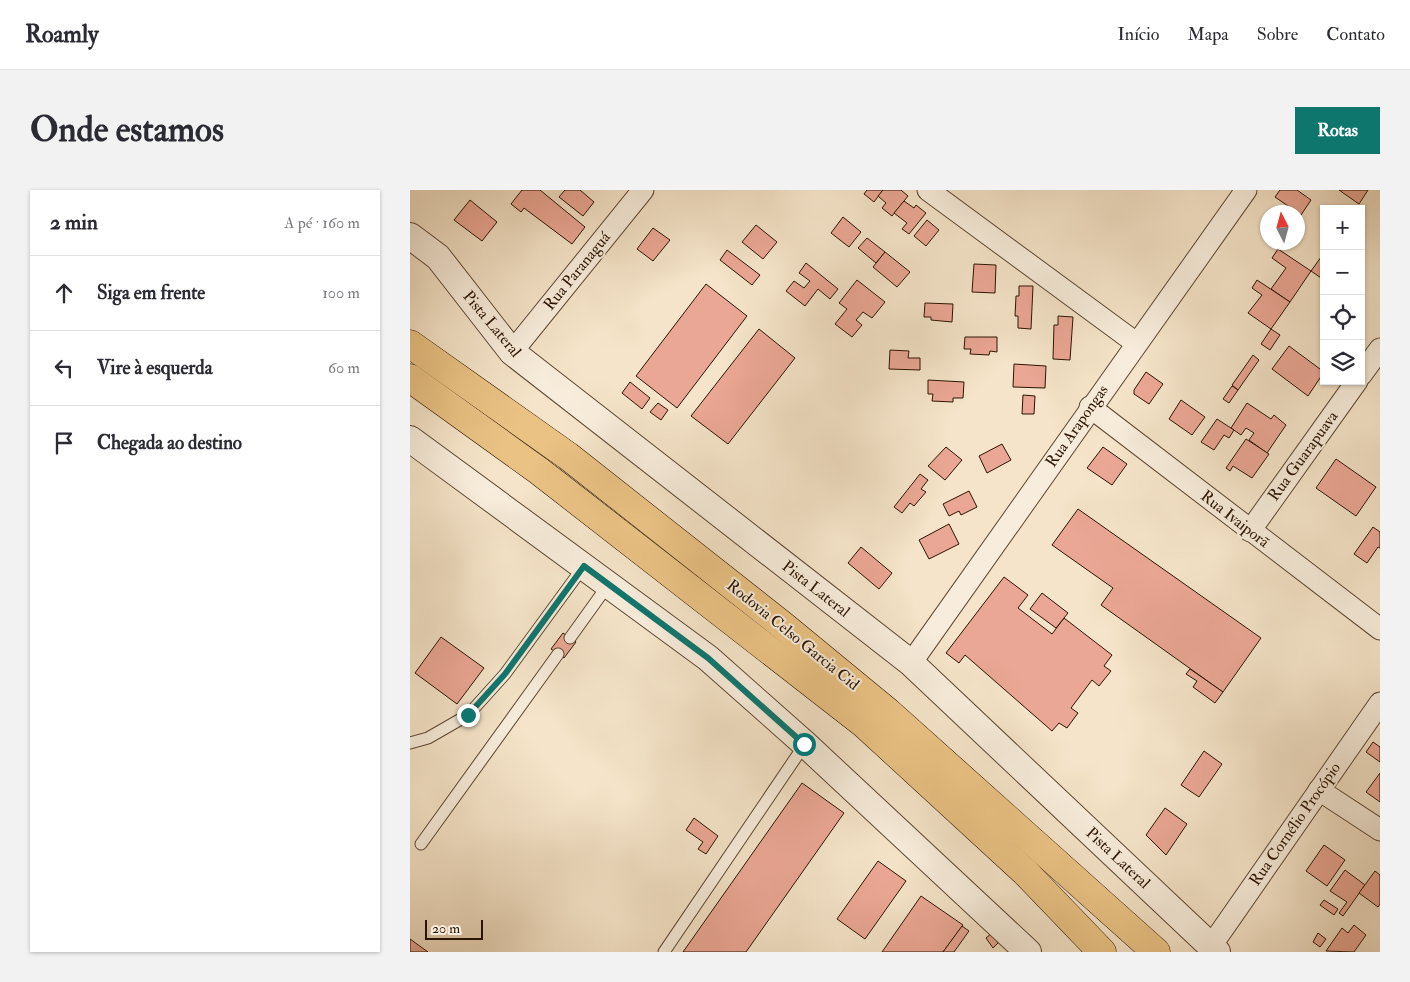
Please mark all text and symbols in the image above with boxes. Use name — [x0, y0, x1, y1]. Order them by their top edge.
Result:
text: Roamly — [25, 19, 99, 50]
text: Início — [1118, 23, 1159, 46]
text: Mapa — [1187, 23, 1229, 46]
text: Sobre — [1257, 23, 1298, 46]
text: Contato — [1326, 23, 1385, 46]
button: Rotas — [1295, 107, 1380, 154]
text: Onde estamos — [30, 108, 224, 152]
north arrow — [1260, 205, 1305, 250]
map controls — [1320, 205, 1365, 385]
button: + — [1320, 205, 1365, 250]
text: 2 min — [50, 209, 98, 236]
text: A pé · 160 m — [284, 213, 360, 233]
street label: Rua Paranaguá — [539, 227, 615, 314]
button: − — [1320, 250, 1365, 295]
icon: ahead — [50, 279, 78, 307]
text: Siga em frente — [97, 281, 205, 305]
text: 100 m — [322, 283, 360, 303]
street label: Pista Lateral — [458, 287, 526, 361]
button: locate — [1320, 295, 1365, 340]
button: layers — [1320, 340, 1365, 385]
icon: left — [50, 354, 78, 382]
text: Vire à esquerda — [97, 356, 212, 380]
text: 60 m — [328, 358, 360, 378]
street label: Rua Arapongas — [1041, 381, 1114, 472]
street label: Rua Guarapuava — [1264, 407, 1343, 506]
icon: arrive — [50, 429, 78, 457]
text: Chegada ao destino — [97, 431, 242, 455]
street label: Rua Ivaiporã — [1196, 486, 1274, 553]
street label: Pista Lateral — [778, 556, 854, 622]
street label: Rodovia Celso Garcia Cid — [723, 575, 863, 695]
route end — [457, 704, 480, 727]
route start — [793, 733, 816, 756]
street label: Rua Cornélio Procópio — [1245, 758, 1346, 890]
street label: Pista Lateral — [1082, 823, 1154, 893]
scale bar — [425, 917, 482, 940]
text: 20 m — [432, 920, 460, 937]

